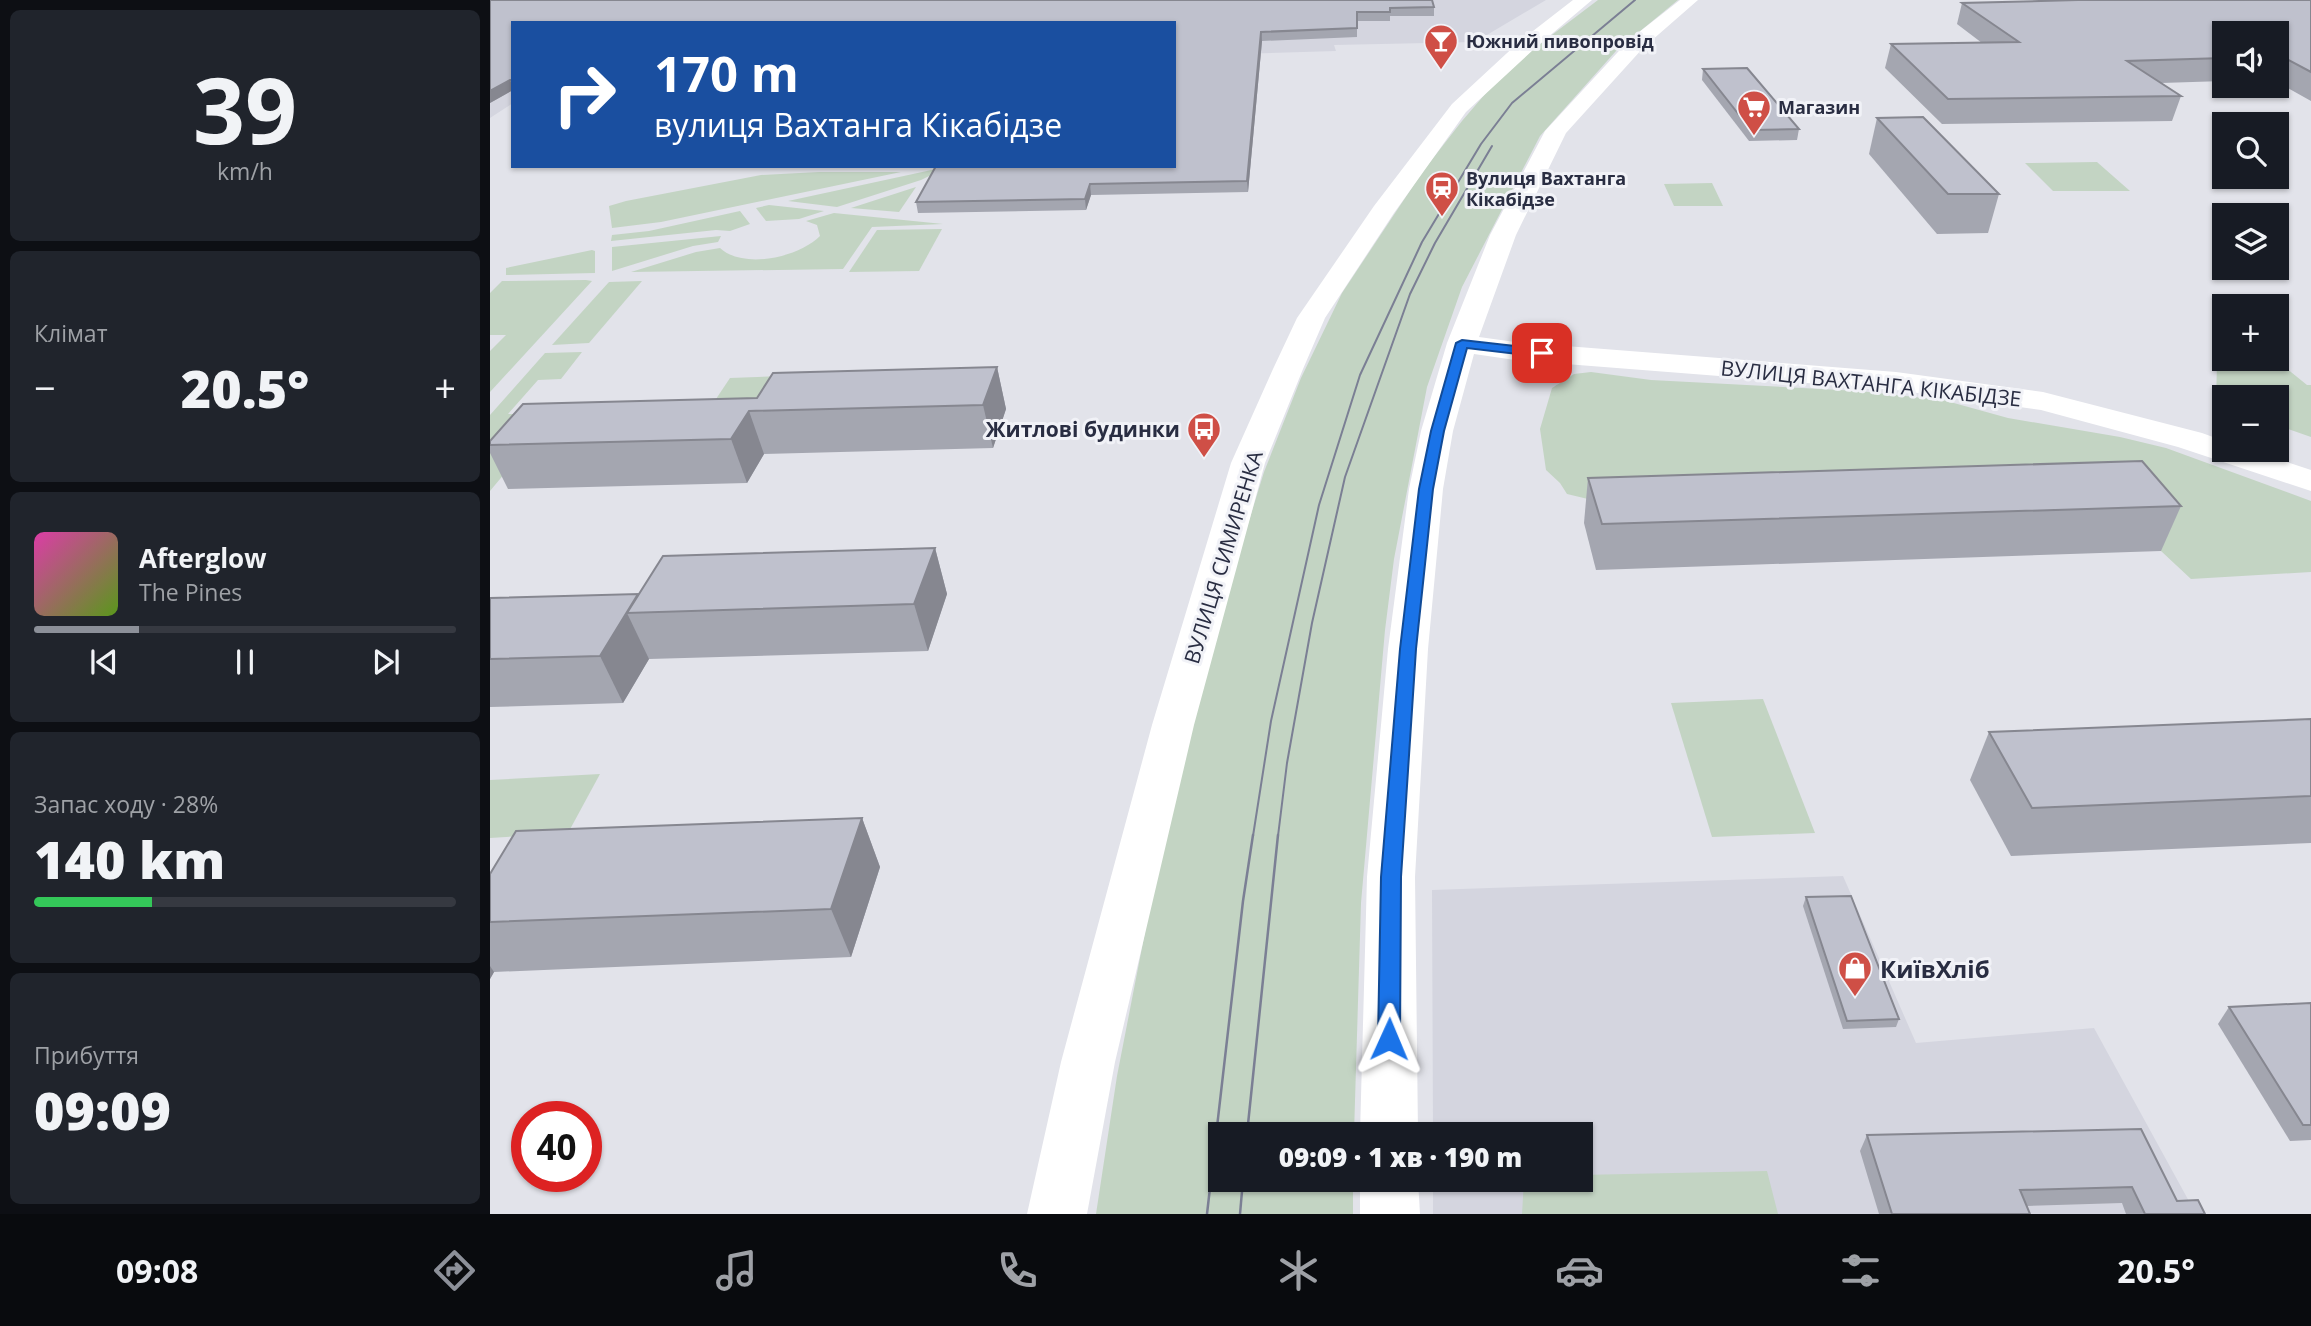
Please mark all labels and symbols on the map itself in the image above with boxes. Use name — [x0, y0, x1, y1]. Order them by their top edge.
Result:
bar icon: Южний пивопровід — [1422, 22, 1460, 71]
place label: Южний пивопровід — [1466, 29, 1654, 53]
supermarket icon: Магазин — [1735, 88, 1773, 137]
place label: Магазин — [1778, 95, 1860, 119]
place label: Вулиця Вахтанга Кікабідзе — [1466, 166, 1626, 211]
station icon: Вулиця Вахтанга Кікабідзе — [1423, 169, 1461, 218]
pin — [1512, 323, 1572, 383]
street label: ВУЛИЦЯ ВАХТАНГА КІКАБІДЗЕ — [1719, 353, 2023, 413]
bus stop icon: Житлові будинки — [1185, 410, 1223, 459]
place label: Житлові будинки — [986, 415, 1180, 443]
street label: ВУЛИЦЯ СИМИРЕНКА — [1177, 446, 1269, 667]
shop icon: КиївХліб — [1836, 949, 1874, 998]
place label: КиївХліб — [1880, 952, 1990, 985]
position arrow — [1352, 1002, 1426, 1076]
speed limit sign: 40 — [511, 1101, 602, 1192]

